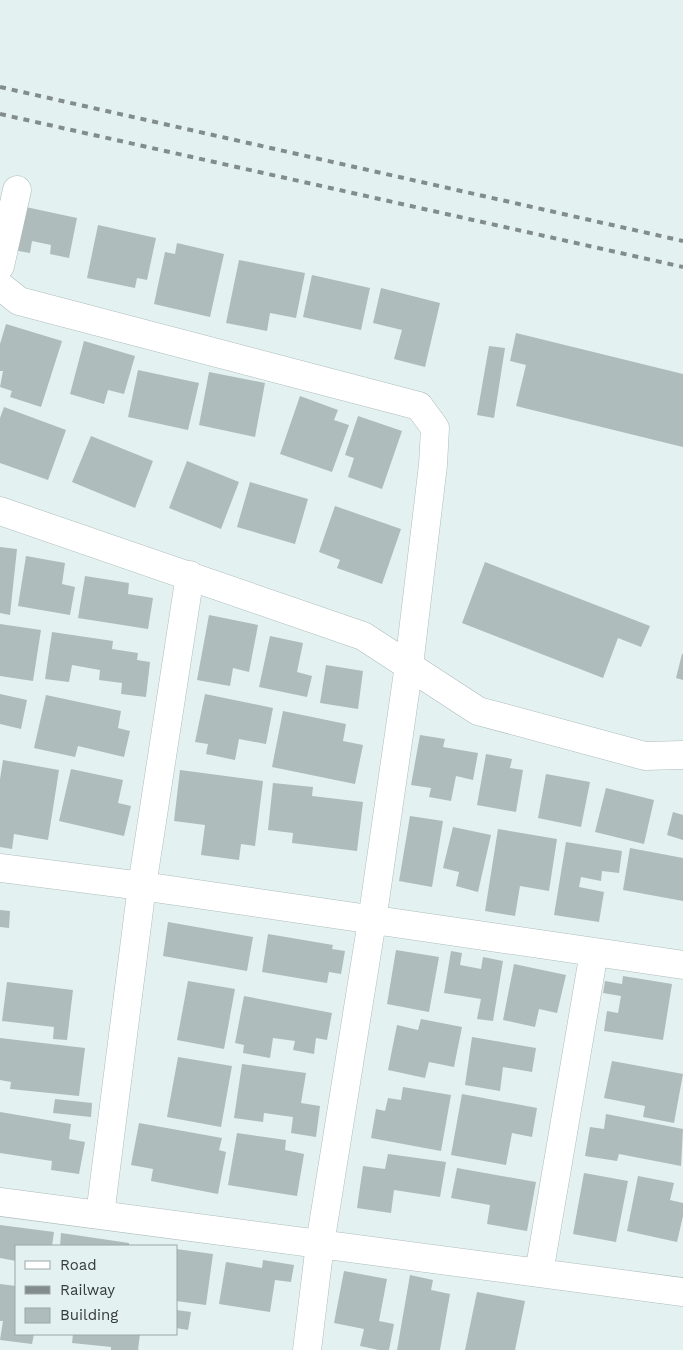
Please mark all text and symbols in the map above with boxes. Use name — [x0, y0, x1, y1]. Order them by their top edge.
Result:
legend — [15, 1245, 178, 1335]
text: Road — [60, 1256, 97, 1274]
text: Railway — [60, 1281, 115, 1299]
text: Building — [60, 1306, 118, 1324]

